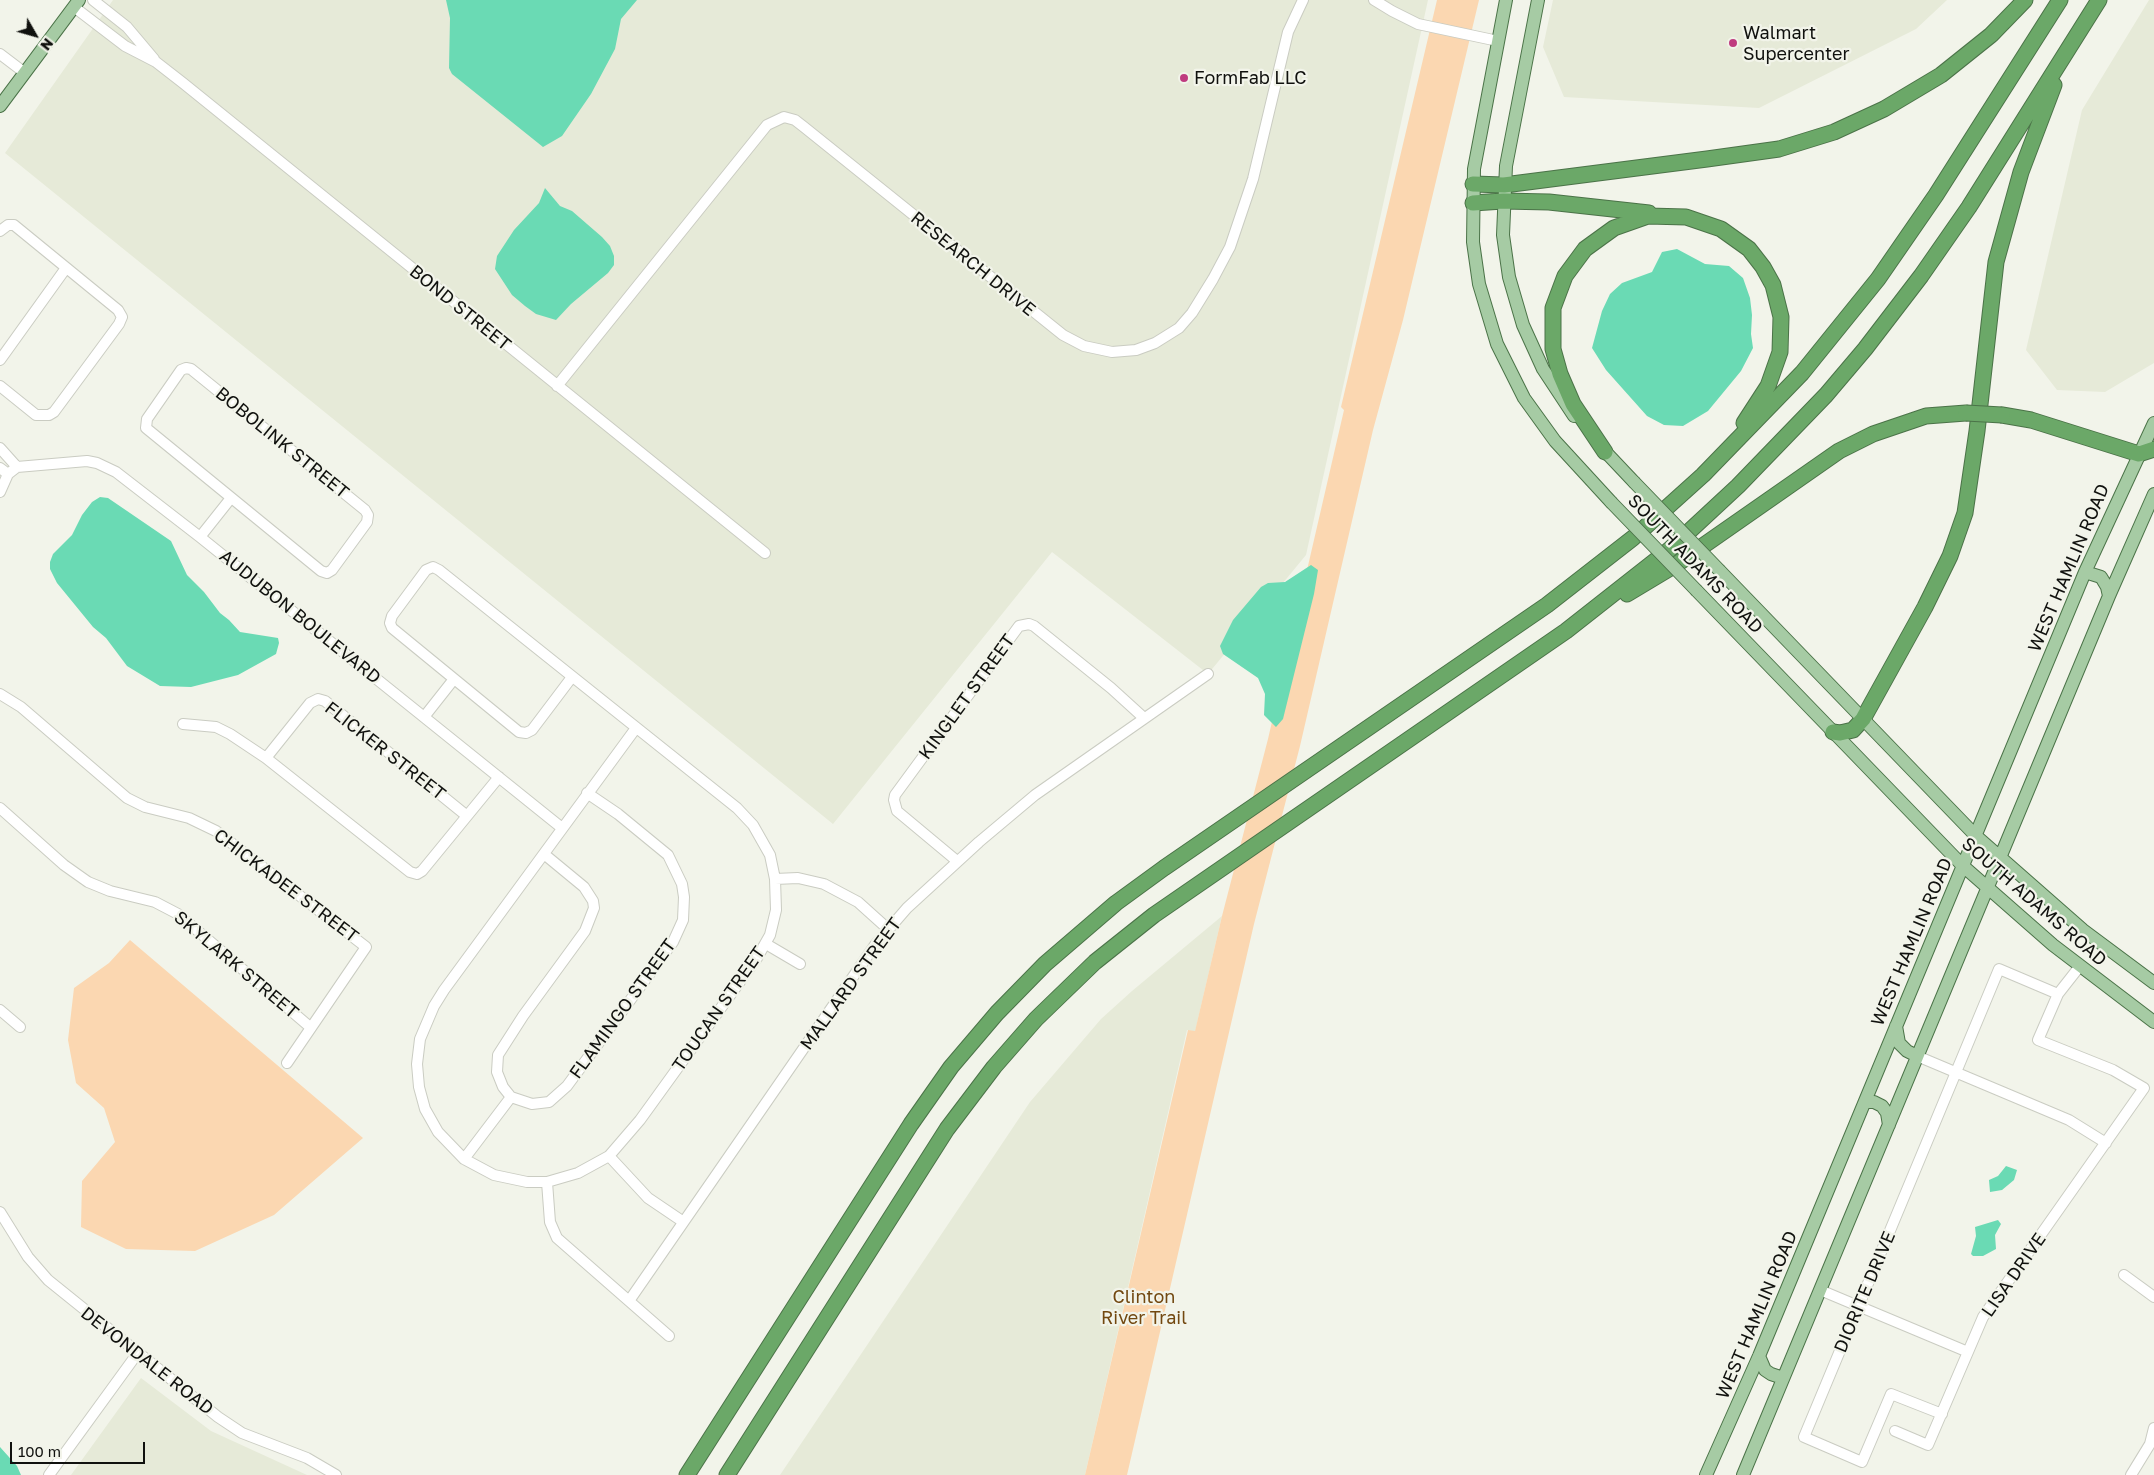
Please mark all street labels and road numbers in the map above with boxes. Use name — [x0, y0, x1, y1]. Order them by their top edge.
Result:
street label: RESEARCH DRIVE — [906, 207, 1040, 321]
street label: BOND STREET — [405, 261, 515, 355]
street label: BOBOLINK STREET — [211, 383, 353, 503]
street label: WEST HAMLIN ROAD — [2024, 481, 2114, 655]
street label: SOUTH ADAMS ROAD — [1623, 490, 1767, 638]
street label: AUDUBON BOULEVARD — [215, 545, 385, 689]
street label: KINGLET STREET — [914, 630, 1020, 764]
street label: FLICKER STREET — [320, 697, 450, 805]
street label: CHICKADEE STREET — [209, 824, 363, 948]
street label: SOUTH ADAMS ROAD — [1957, 833, 2111, 971]
street label: WEST HAMLIN ROAD — [1867, 855, 1957, 1029]
street label: SKYLARK STREET — [169, 907, 303, 1023]
street label: MALLARD STREET — [796, 914, 906, 1054]
street label: FLAMINGO STREET — [565, 935, 681, 1083]
street label: TOUCAN STREET — [668, 942, 770, 1076]
street label: WEST HAMLIN ROAD — [1712, 1228, 1802, 1402]
street label: DIORITE DRIVE — [1830, 1228, 1900, 1356]
street label: LISA DRIVE — [1977, 1229, 2051, 1321]
street label: DEVONDALE ROAD — [76, 1303, 218, 1419]

